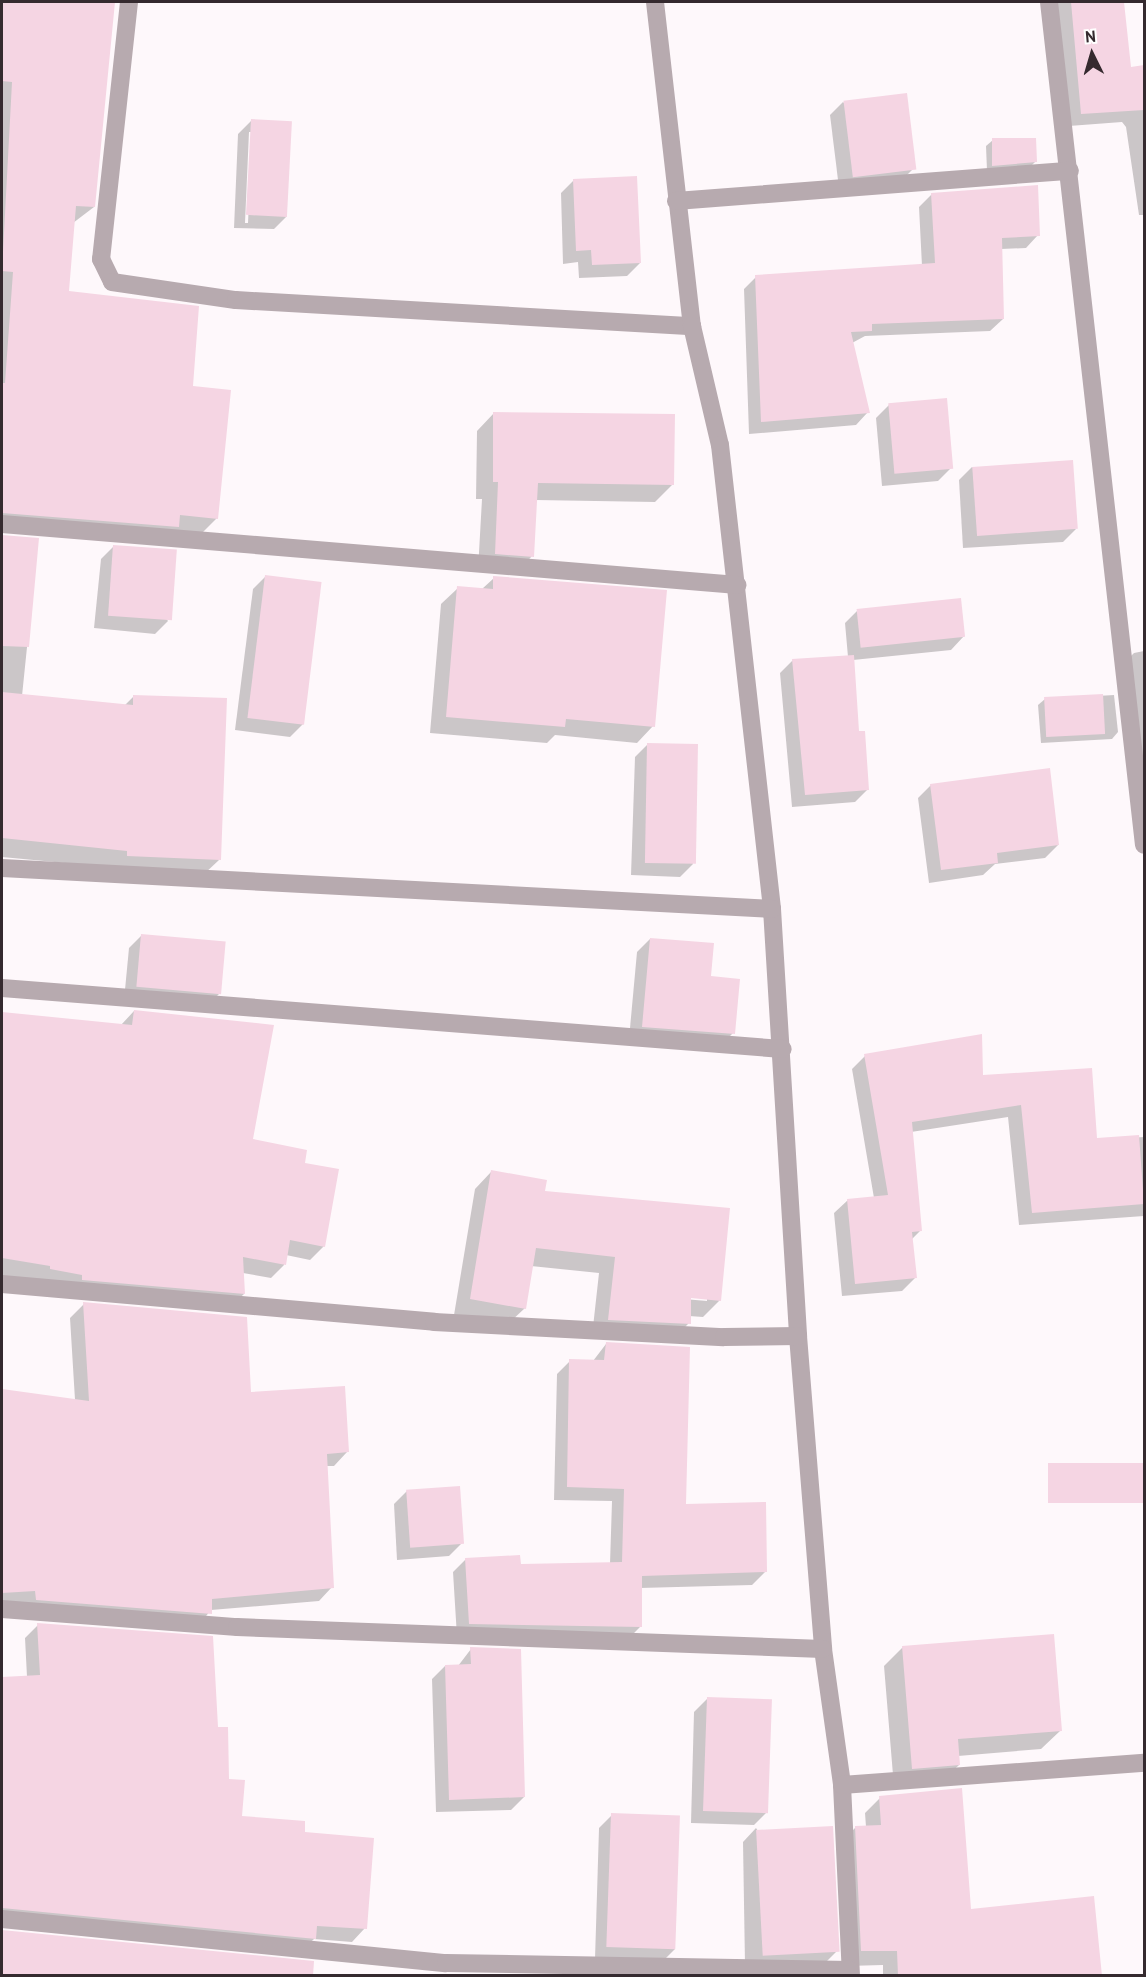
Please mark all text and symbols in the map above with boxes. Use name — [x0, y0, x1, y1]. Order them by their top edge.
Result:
north arrow — [1062, 24, 1122, 84]
text: N — [1084, 26, 1097, 46]

